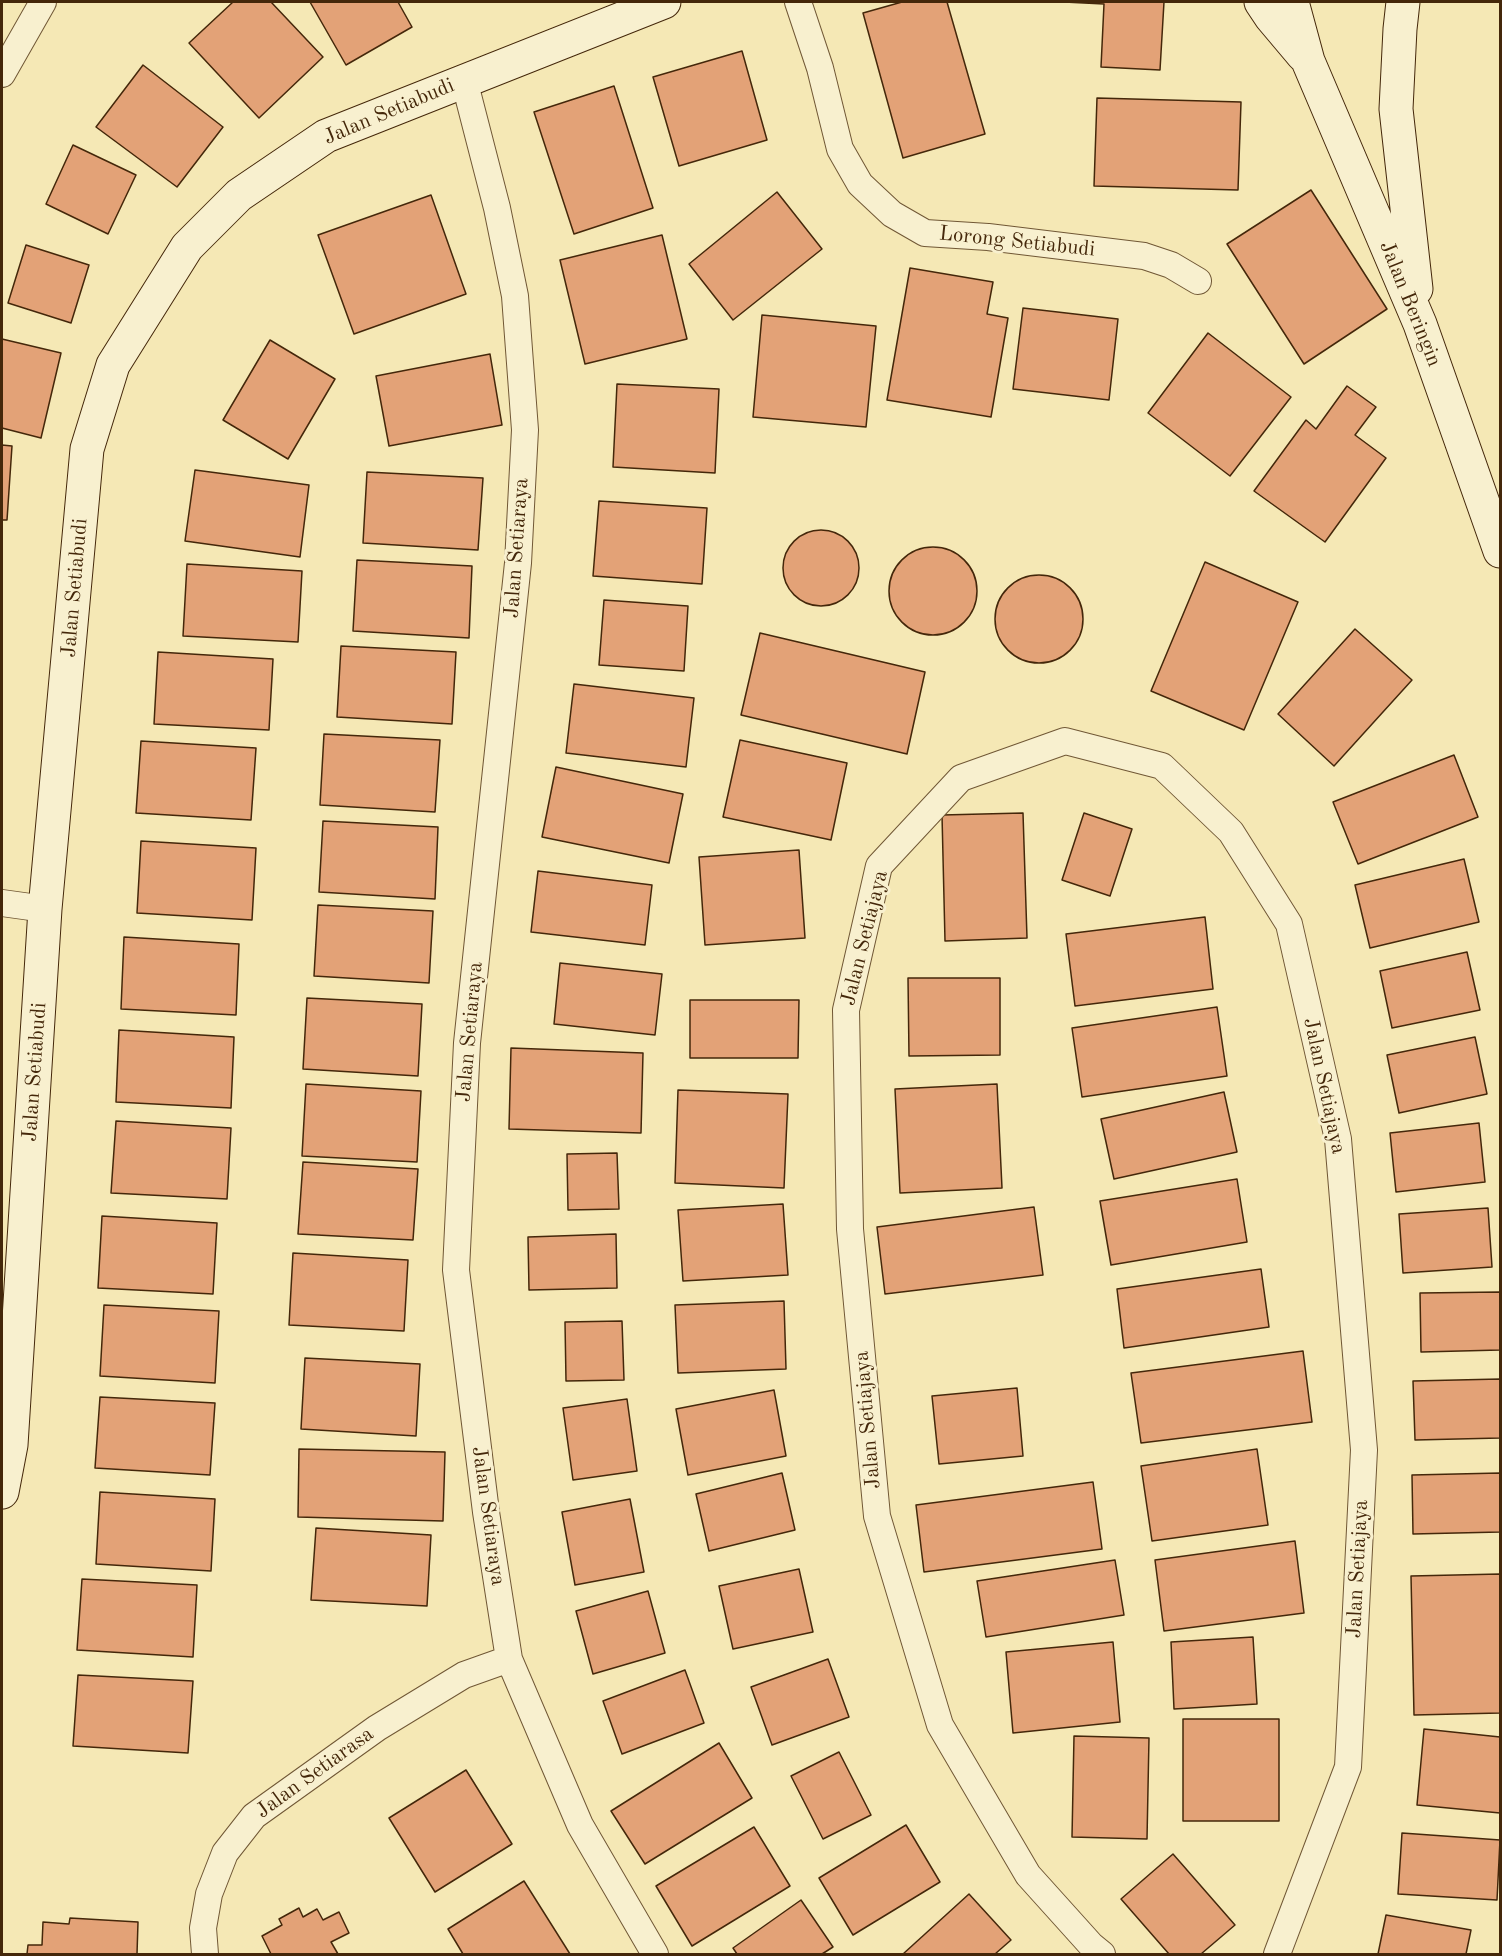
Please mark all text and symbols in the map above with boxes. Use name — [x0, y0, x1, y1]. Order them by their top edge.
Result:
street label: Jalan Setiabudi — [320, 73, 458, 151]
street label: Lorong Setiabudi — [938, 221, 1096, 263]
street label: Jalan Beringin — [1373, 238, 1447, 370]
street label: Jalan Setiaraya — [500, 477, 534, 619]
street label: Jalan Setiabudi — [56, 517, 94, 659]
street label: Jalan Setiajaya — [836, 868, 894, 1008]
street label: Jalan Setiaraya — [451, 961, 489, 1103]
street label: Jalan Setiabudi — [18, 1001, 52, 1143]
street label: Jalan Setiajaya — [1297, 1016, 1351, 1156]
street label: Jalan Setiajaya — [849, 1350, 887, 1490]
street label: Jalan Setiaraya — [466, 1445, 510, 1587]
street label: Jalan Setiajaya — [1342, 1499, 1374, 1639]
street label: Jalan Setiarasa — [251, 1722, 379, 1824]

